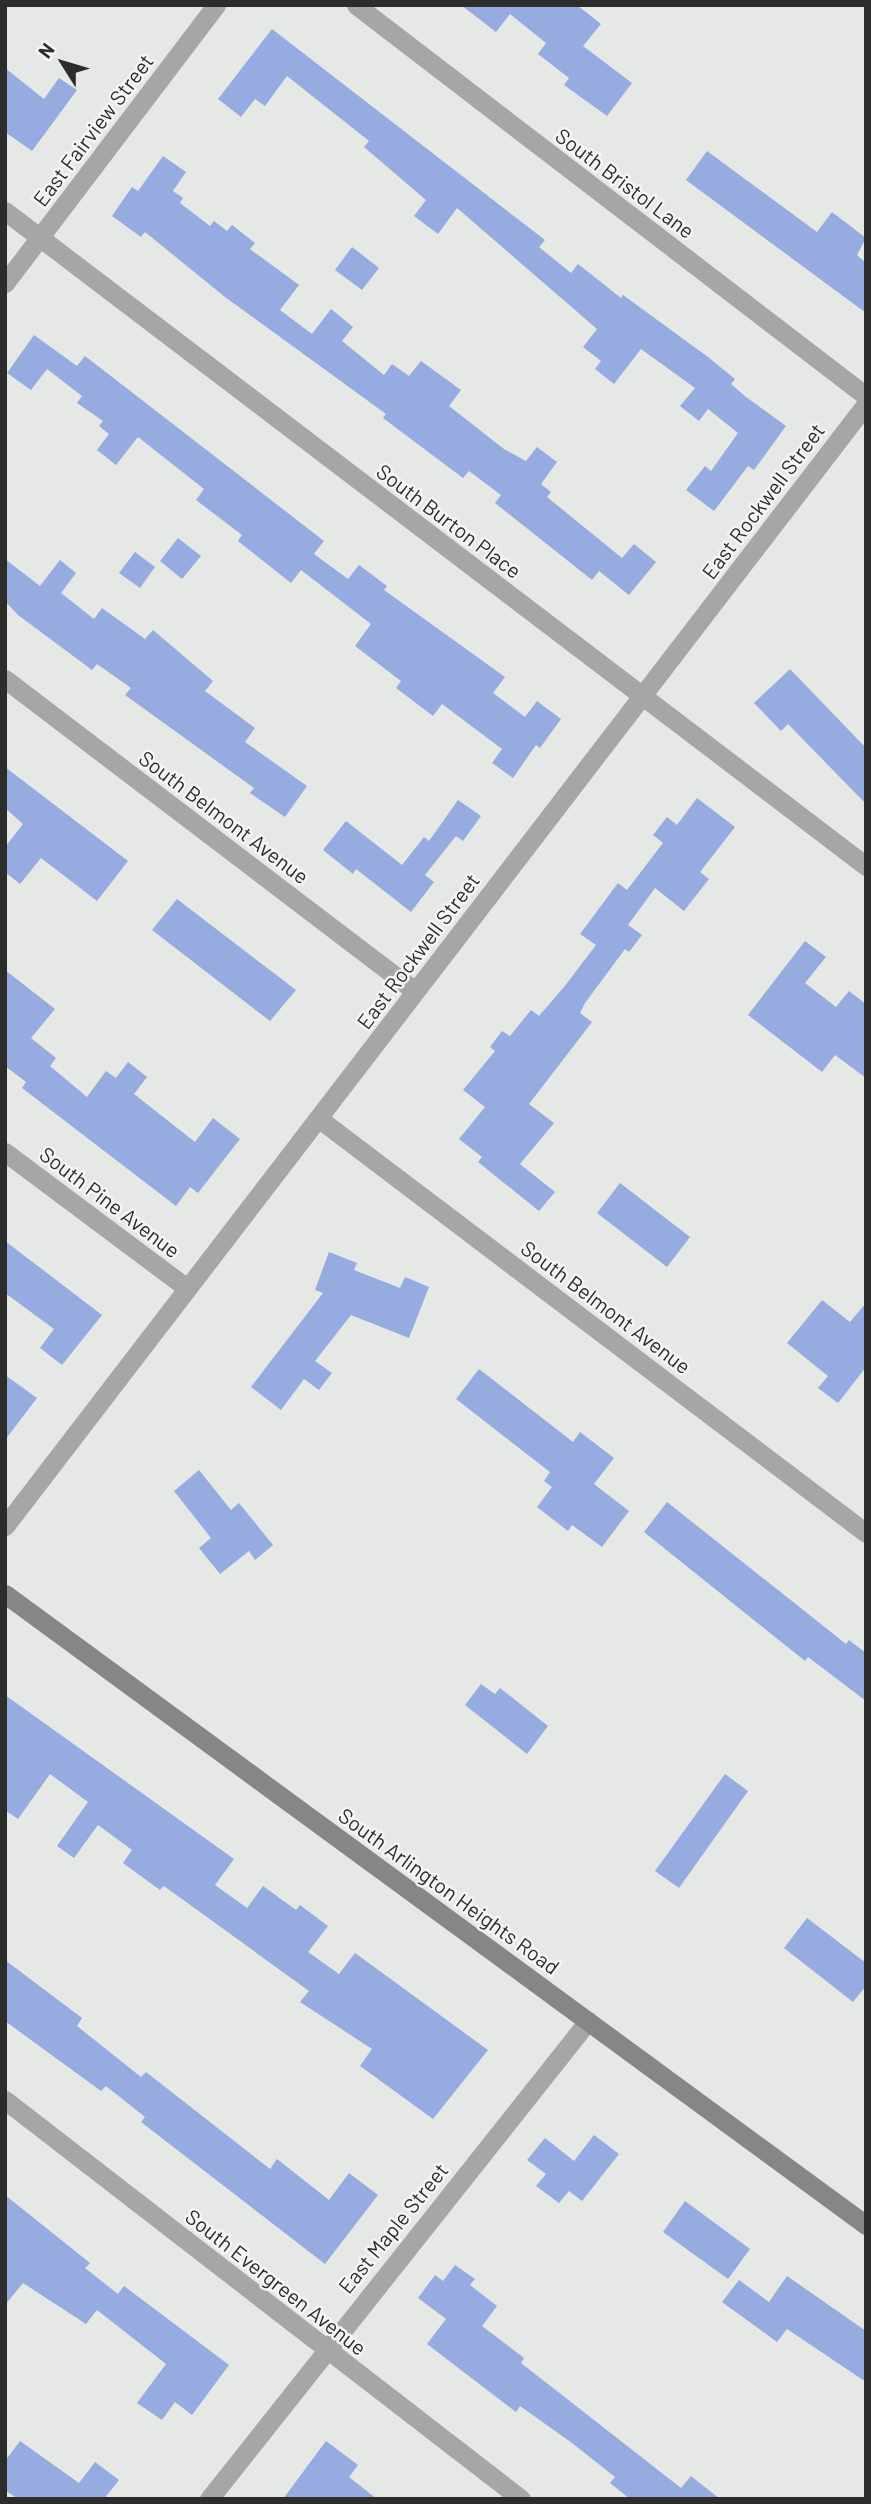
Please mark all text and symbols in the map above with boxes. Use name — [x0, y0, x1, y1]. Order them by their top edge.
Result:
north arrow — [28, 28, 98, 98]
text: N — [33, 38, 59, 62]
street label: East Fairview Street — [28, 49, 158, 211]
street label: South Bristol Lane — [551, 123, 699, 243]
street label: East Rockwell Street — [696, 418, 830, 584]
street label: South Burton Place — [372, 458, 526, 584]
street label: South Belmont Avenue — [134, 745, 314, 889]
street label: East Rockwell Street — [351, 868, 485, 1034]
street label: South Pine Avenue — [35, 1141, 185, 1263]
street label: South Belmont Avenue — [516, 1235, 696, 1379]
street label: South Arlington Heights Road — [334, 1802, 564, 1980]
street label: East Maple Street — [333, 2158, 453, 2298]
street label: South Evergreen Avenue — [181, 2204, 371, 2360]

